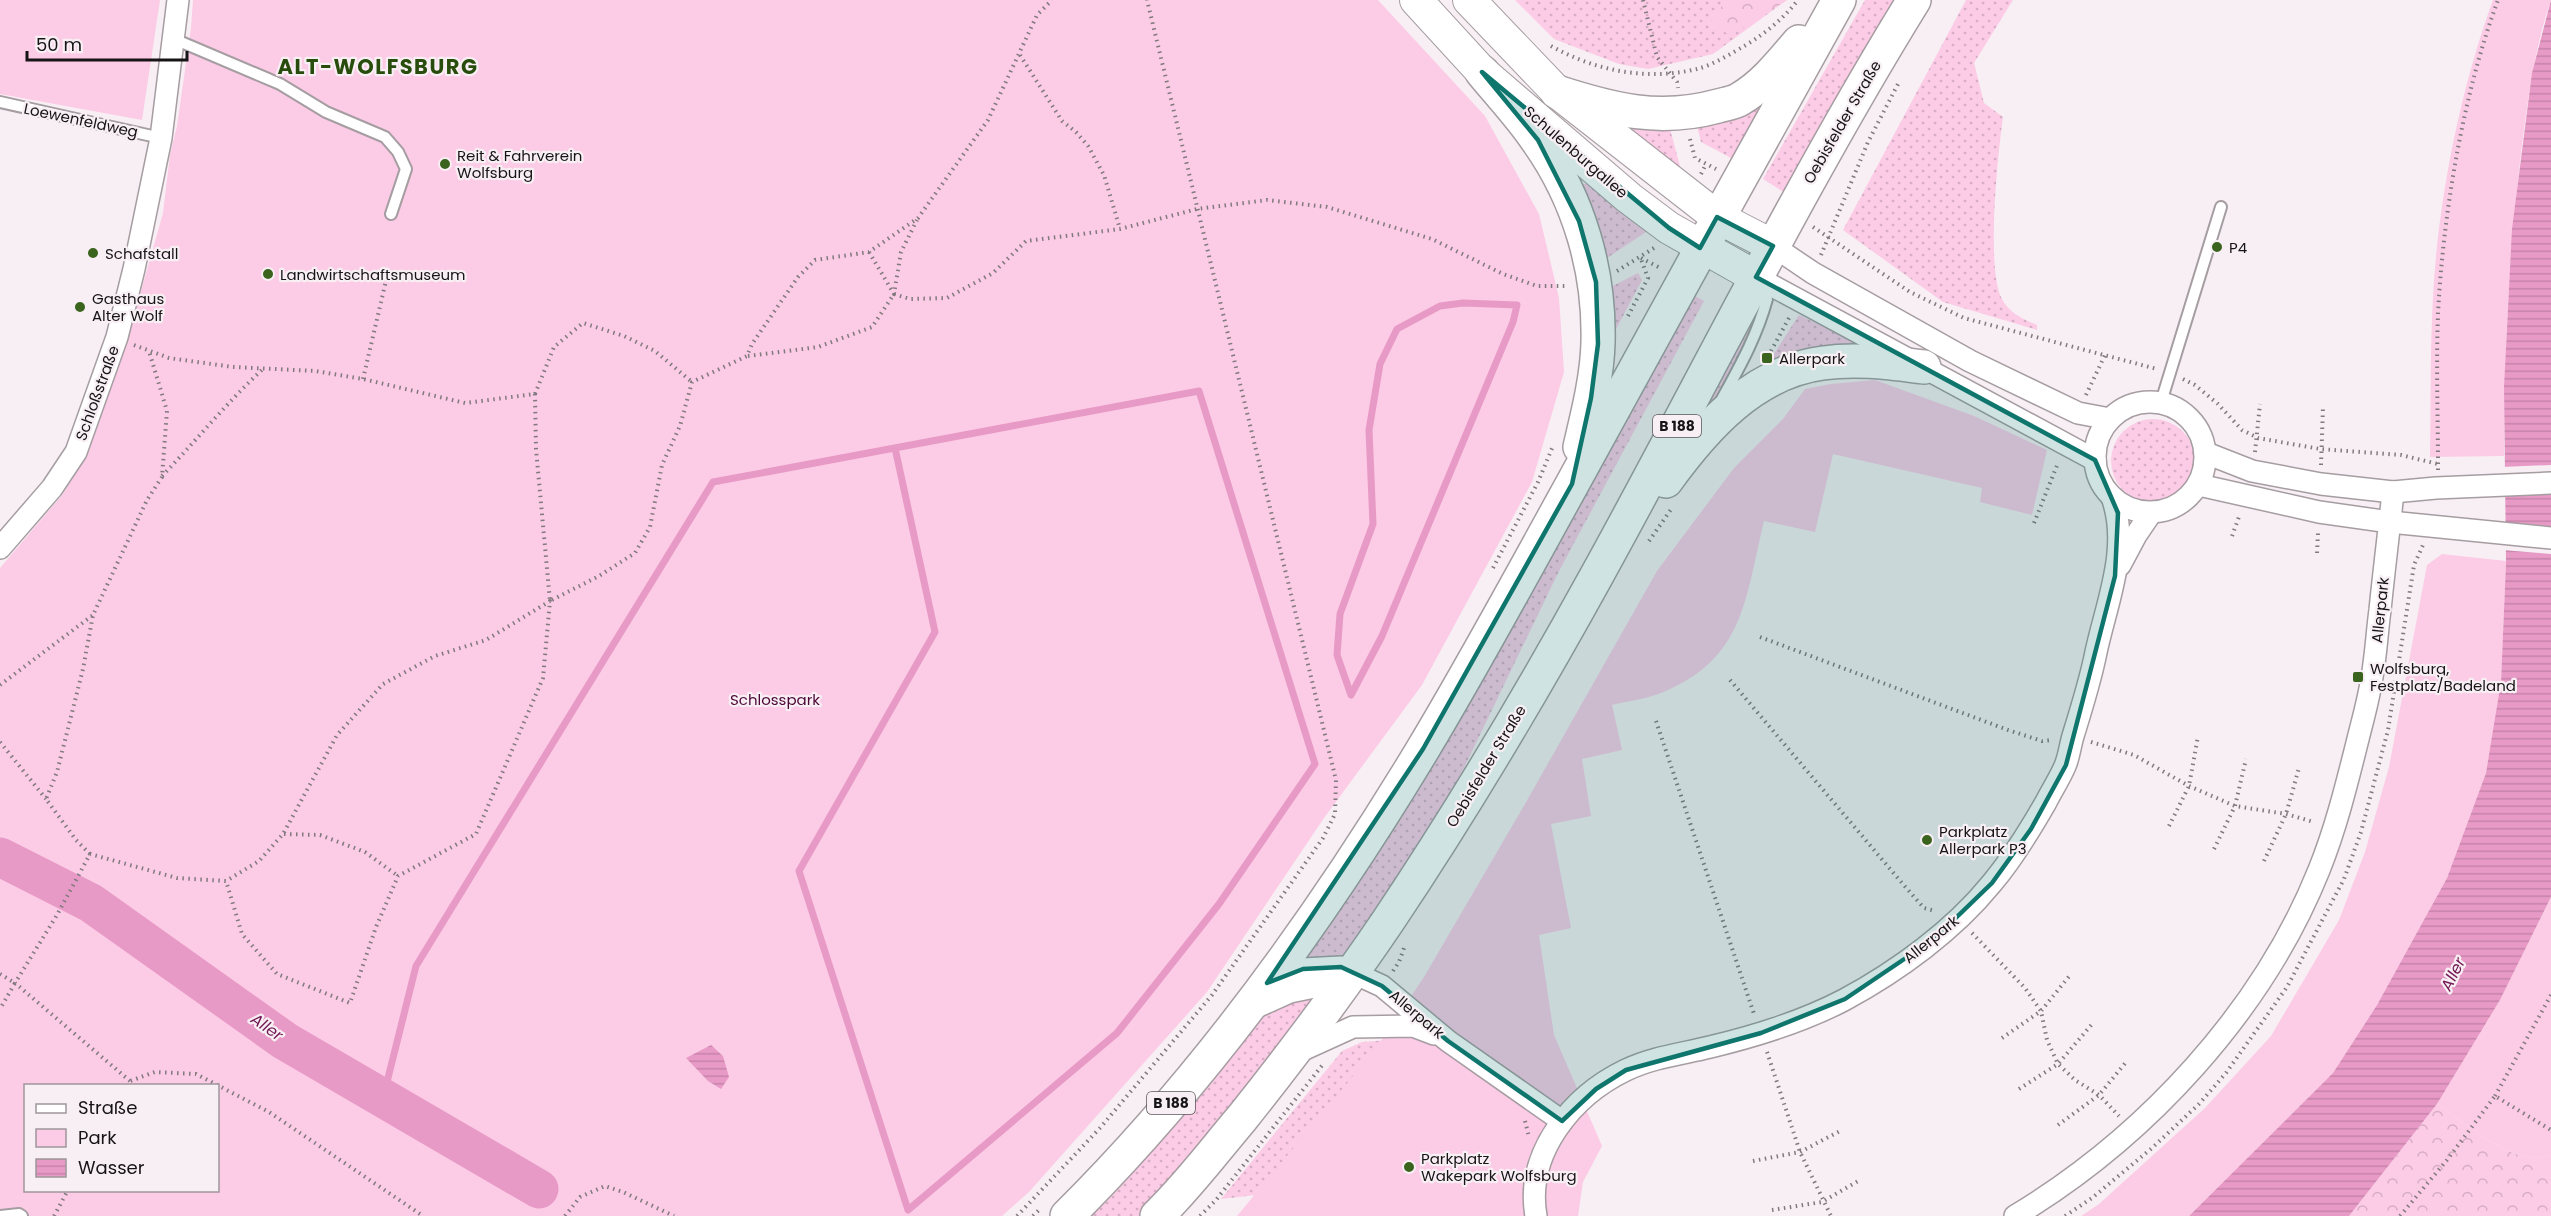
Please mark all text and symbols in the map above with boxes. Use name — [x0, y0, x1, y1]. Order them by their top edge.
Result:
scale bar — [27, 24, 188, 62]
text: 50 m — [36, 32, 82, 57]
district label: ALT-WOLFSBURG — [278, 52, 478, 81]
street label: Oebisfelder Straße — [1798, 56, 1886, 188]
street label: Loewenfeldweg — [22, 98, 140, 142]
street label: Schulenburgallee — [1520, 101, 1632, 203]
place label: Reit & Fahrverein Wolfsburg — [457, 145, 582, 183]
marker: Reit & Fahrverein Wolfsburg — [438, 157, 452, 171]
place label: P4 — [2229, 237, 2247, 258]
marker: P4 — [2210, 240, 2224, 254]
place label: Schafstall — [105, 243, 178, 264]
marker: Schafstall — [86, 246, 100, 260]
place label: Landwirtschaftsmuseum — [280, 264, 466, 285]
marker: Landwirtschaftsmuseum — [261, 267, 275, 281]
place label: Gasthaus Alter Wolf — [92, 288, 164, 326]
marker: Gasthaus Alter Wolf — [73, 300, 87, 314]
street label: Schloßstraße — [70, 343, 124, 443]
place label: Allerpark — [1779, 348, 1845, 369]
marker: Allerpark — [1760, 351, 1774, 365]
road number: B 188 — [1653, 415, 1701, 437]
street label: Allerpark — [2366, 576, 2394, 644]
place label: Wolfsburg, Festplatz/Badeland — [2370, 658, 2516, 696]
marker: Wolfsburg, Festplatz/Badeland — [2351, 670, 2365, 684]
park label: Schlosspark — [730, 689, 820, 710]
street label: Oebisfelder Straße — [1441, 701, 1531, 831]
place label: Parkplatz Allerpark P3 — [1939, 821, 2027, 859]
marker: Parkplatz Allerpark P3 — [1920, 833, 1934, 847]
street label: Allerpark — [1899, 910, 1963, 968]
water label: Aller — [2434, 952, 2472, 996]
street label: Allerpark — [1385, 985, 1449, 1043]
water label: Aller — [245, 1007, 289, 1047]
legend — [24, 1084, 219, 1192]
road number: B 188 — [1147, 1092, 1195, 1114]
text: Straße — [78, 1095, 137, 1120]
text: Park — [78, 1125, 117, 1150]
place label: Parkplatz Wakepark Wolfsburg — [1421, 1148, 1577, 1186]
text: Wasser — [78, 1155, 145, 1180]
marker: Parkplatz Wakepark Wolfsburg — [1402, 1160, 1416, 1174]

